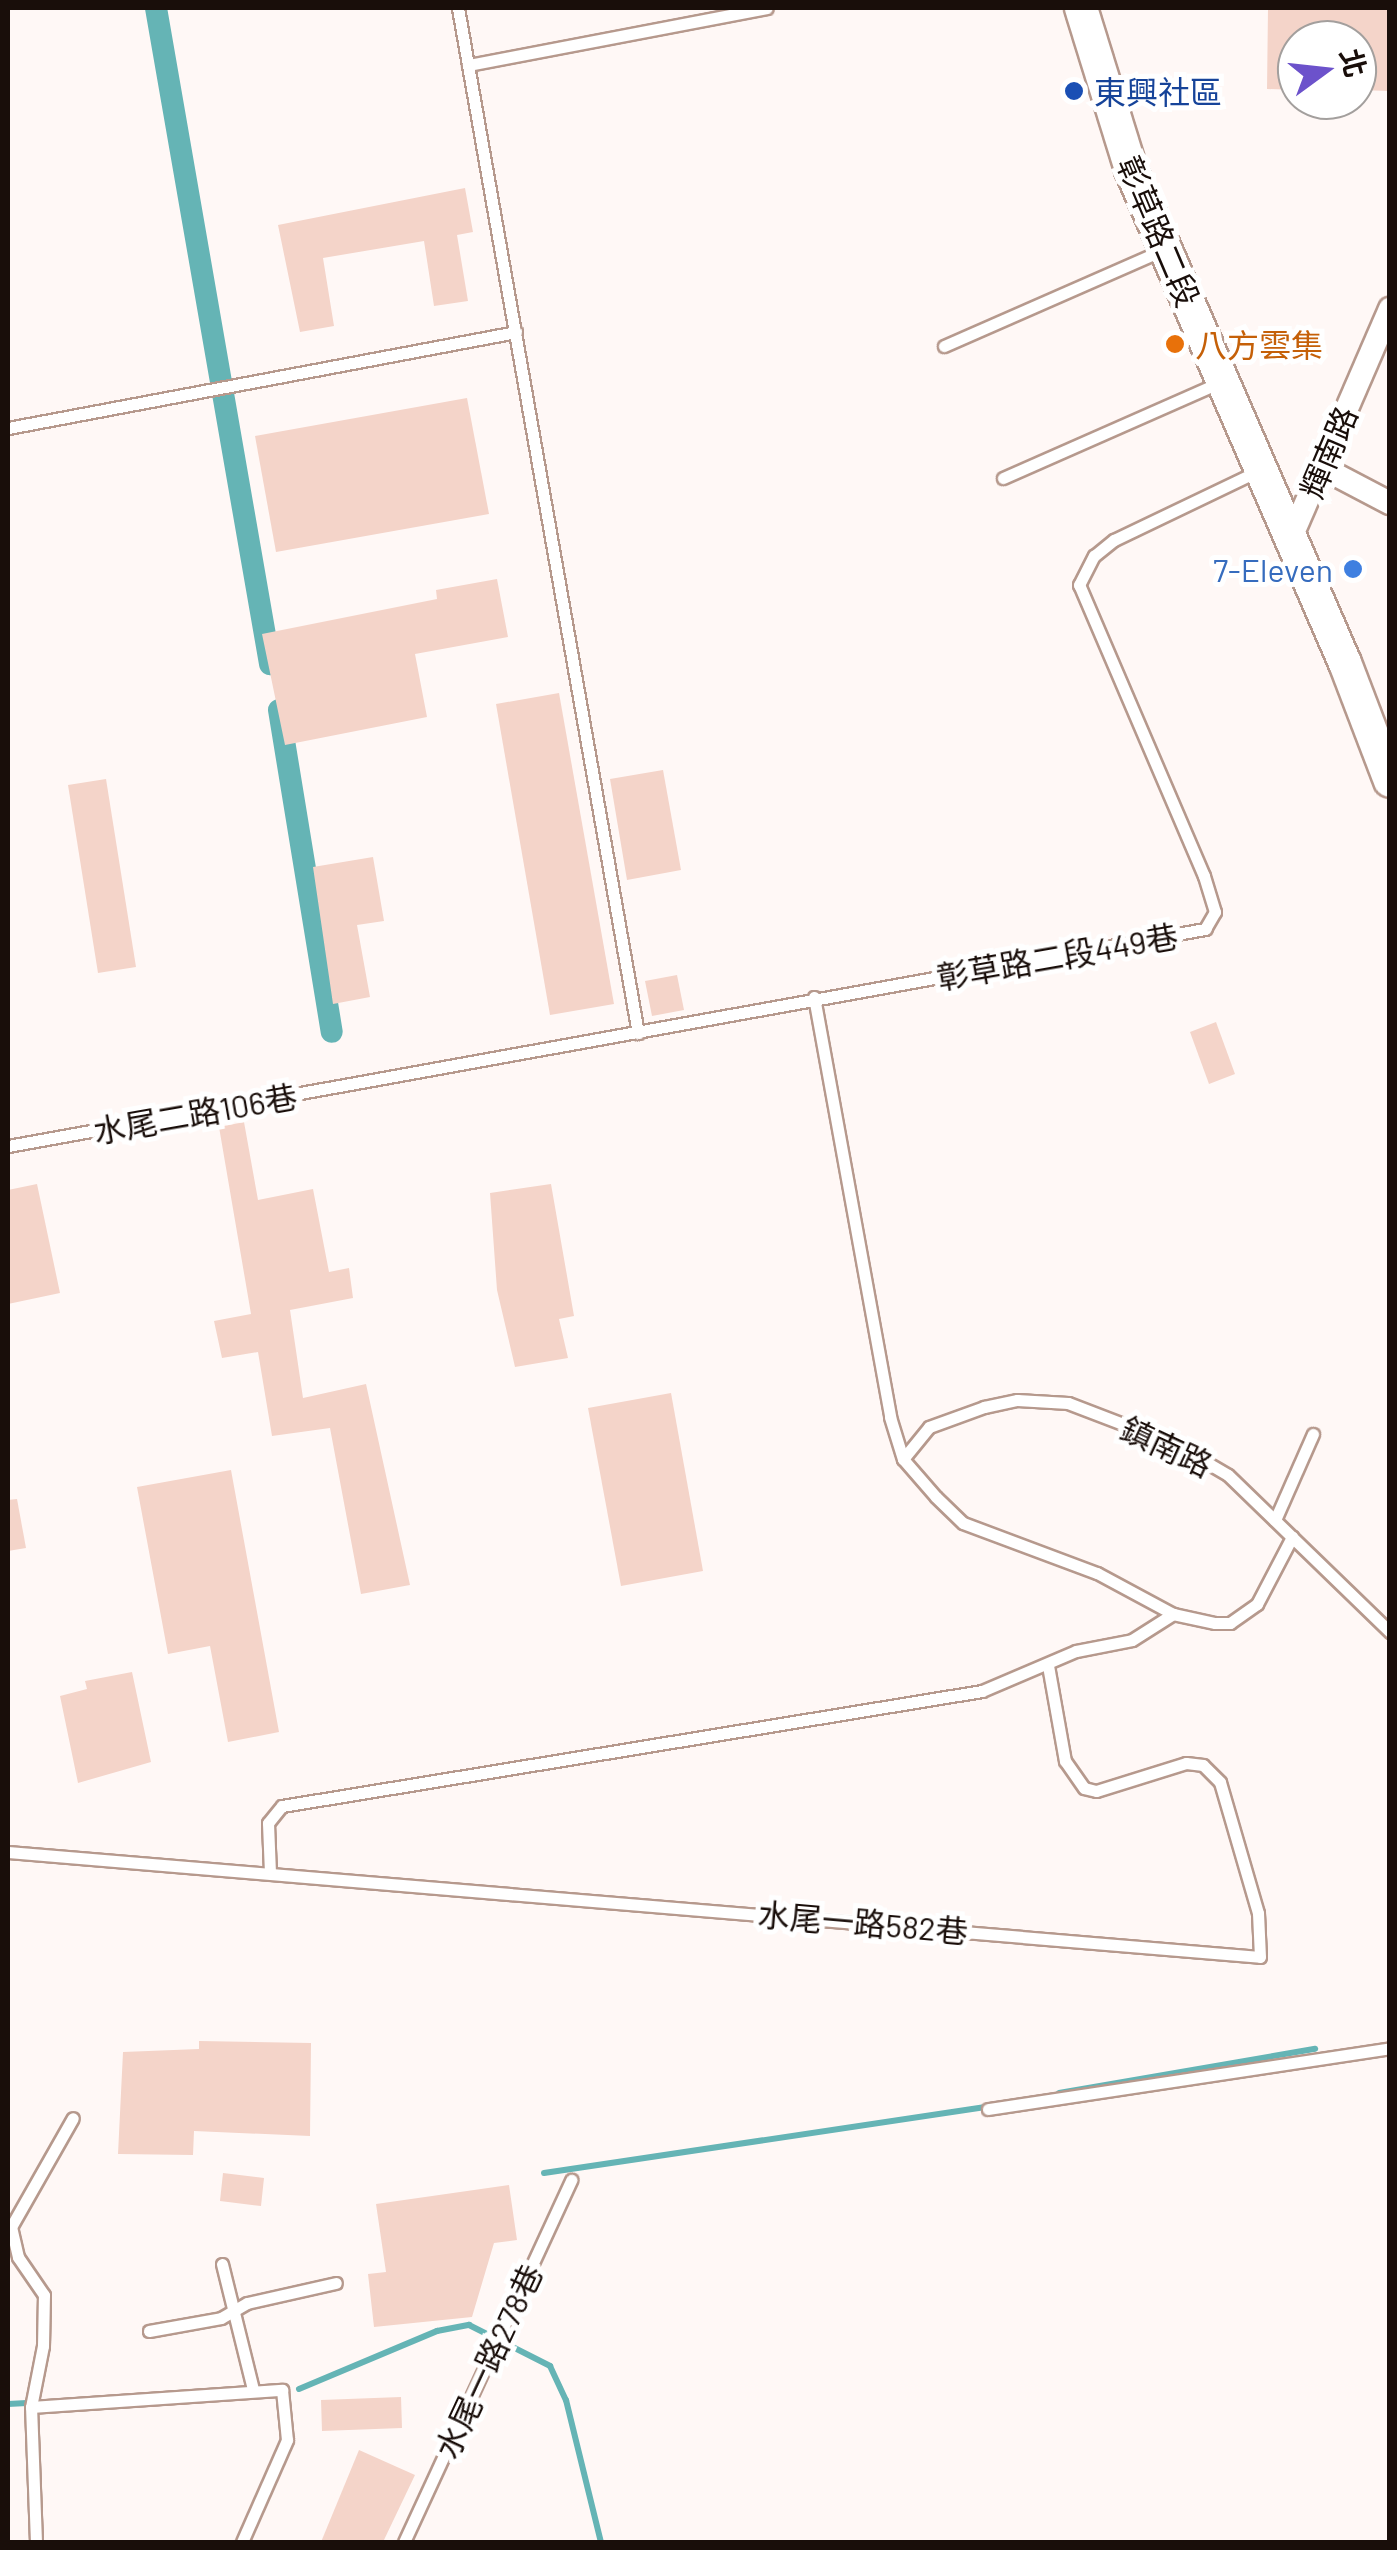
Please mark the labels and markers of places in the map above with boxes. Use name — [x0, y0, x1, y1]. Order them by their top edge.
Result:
place label: 東興社區 — [1094, 72, 1222, 110]
marker: 東興社區 — [1063, 80, 1085, 102]
place label: 八方雲集 — [1195, 325, 1323, 363]
marker: 八方雲集 — [1164, 333, 1186, 355]
place label: 7-Eleven — [1213, 550, 1333, 588]
marker: 7-Eleven — [1342, 558, 1364, 580]

